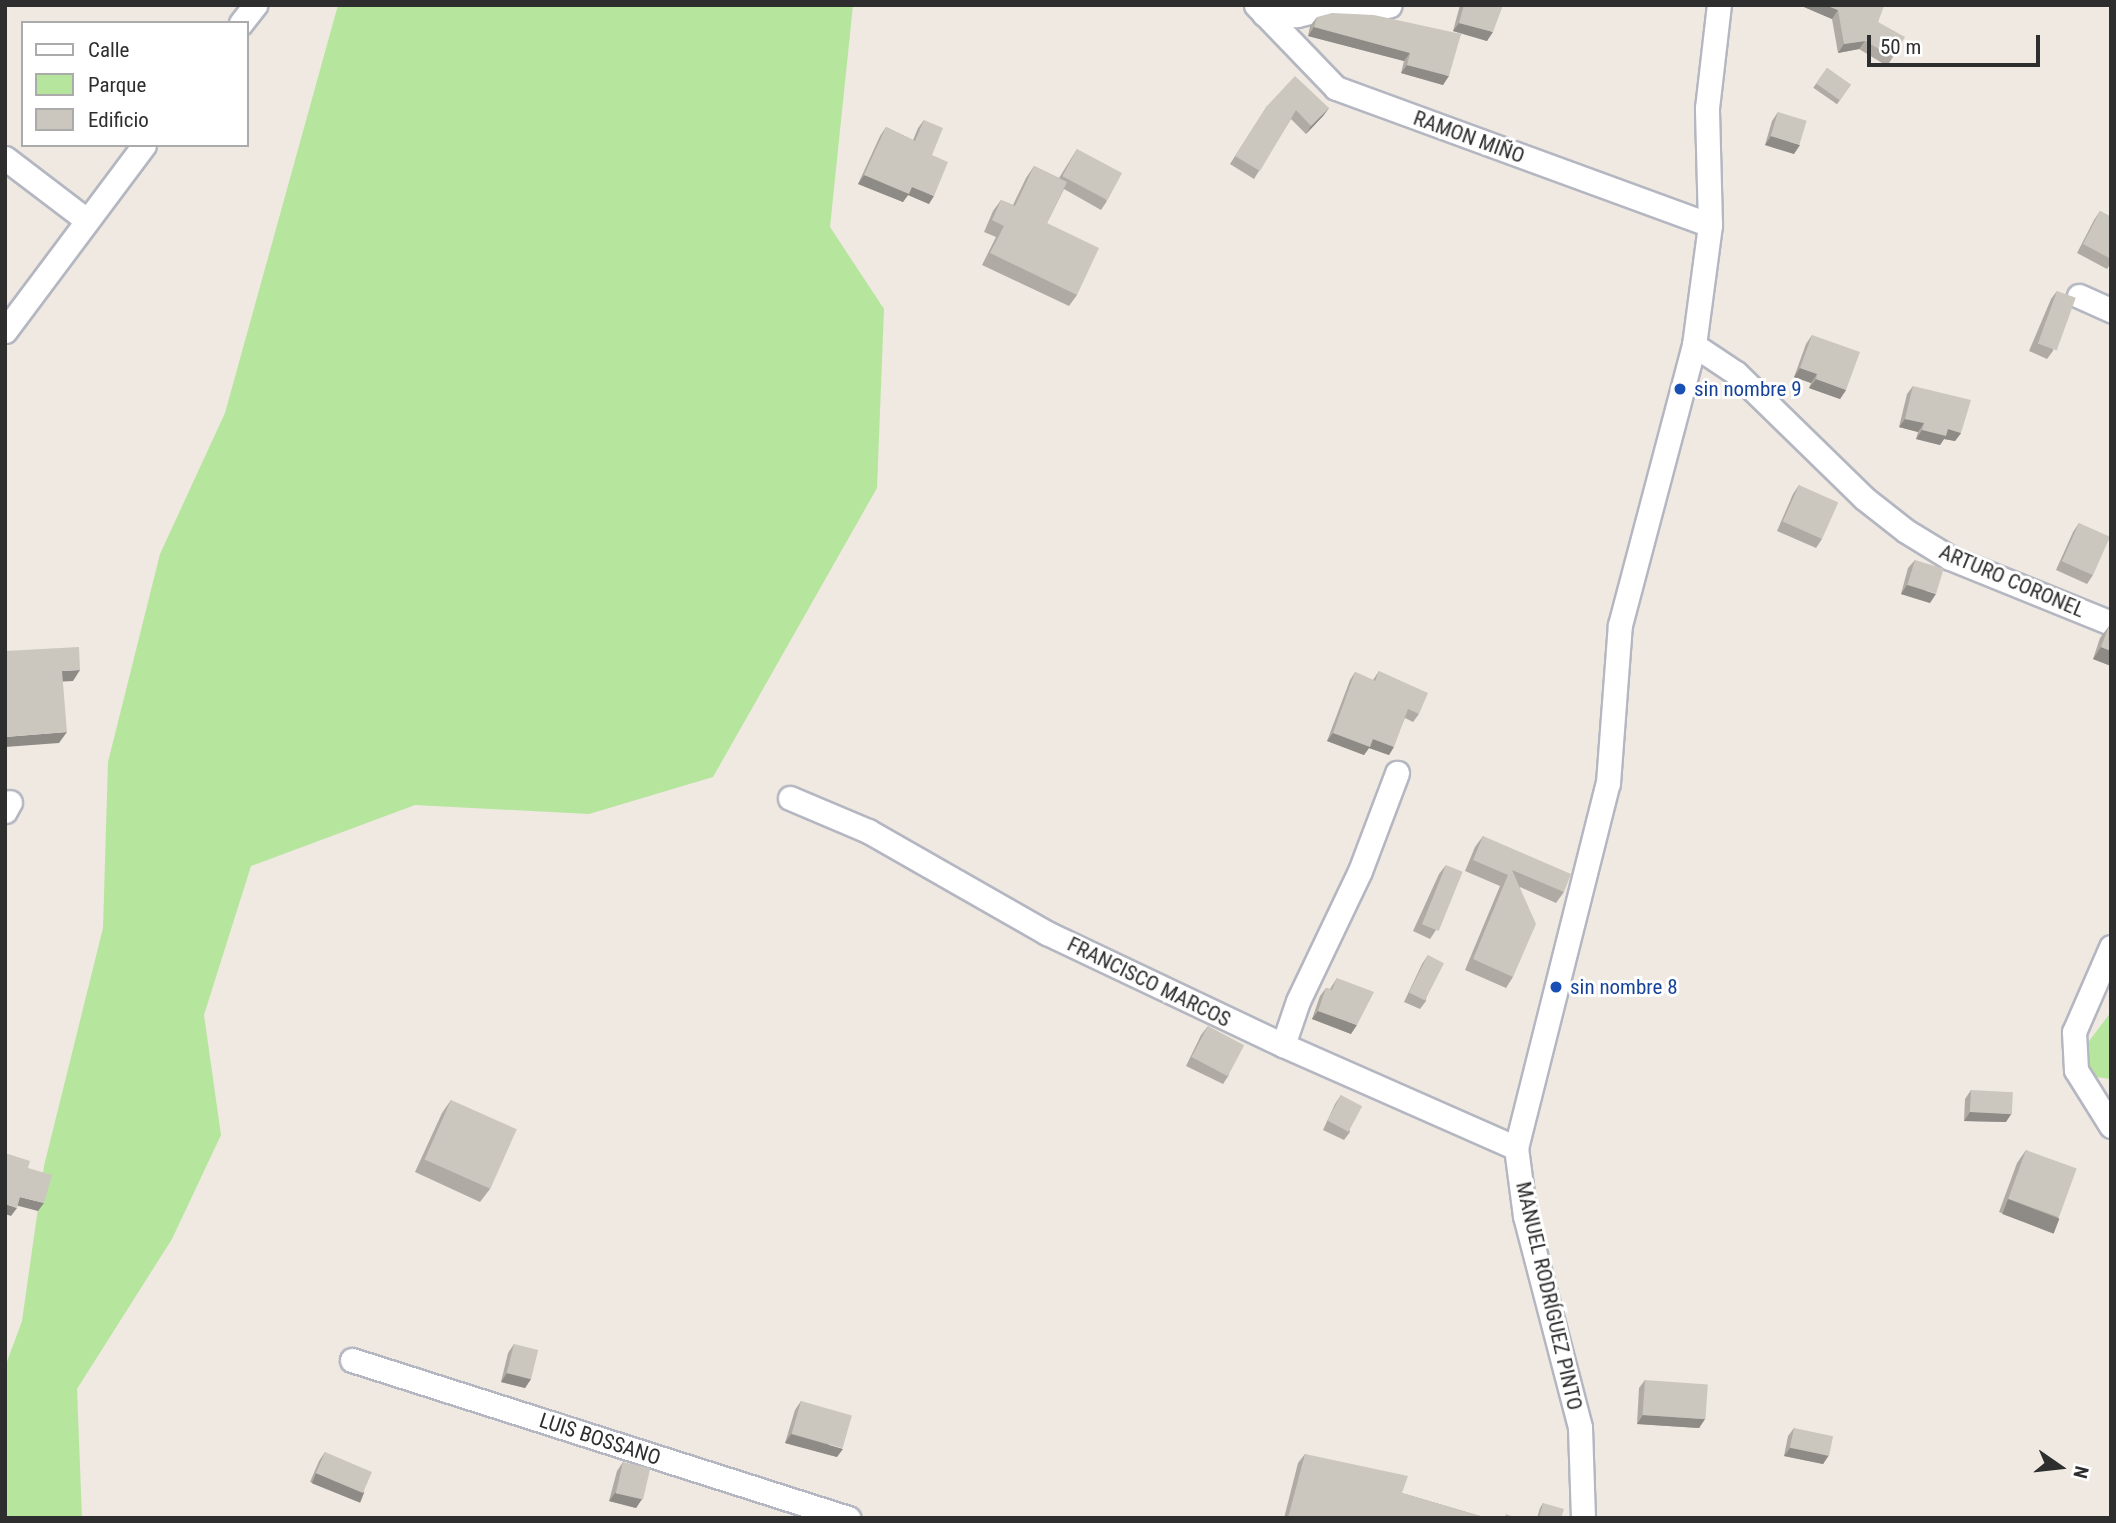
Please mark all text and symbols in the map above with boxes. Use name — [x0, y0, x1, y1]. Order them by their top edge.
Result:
legend — [21, 21, 248, 147]
scale bar — [1871, 21, 2044, 65]
text: 50 m — [1880, 35, 1921, 59]
text: Calle — [88, 38, 129, 62]
text: Parque — [88, 73, 146, 97]
street label: RAMON MIÑO — [1410, 105, 1528, 169]
text: Edificio — [88, 108, 149, 132]
place label: sin nombre 9 — [1694, 376, 1802, 402]
marker: sin nombre 9 — [1672, 381, 1688, 397]
street label: ARTURO CORONEL — [1936, 539, 2088, 623]
street label: FRANCISCO MARCOS — [1063, 932, 1235, 1032]
place label: sin nombre 8 — [1570, 974, 1678, 1000]
marker: sin nombre 8 — [1548, 979, 1564, 995]
street label: MANUEL RODRÍGUEZ PINTO — [1510, 1179, 1588, 1413]
street label: LUIS BOSSANO — [536, 1408, 664, 1470]
north arrow — [2025, 1432, 2095, 1502]
text: N — [2068, 1464, 2093, 1481]

